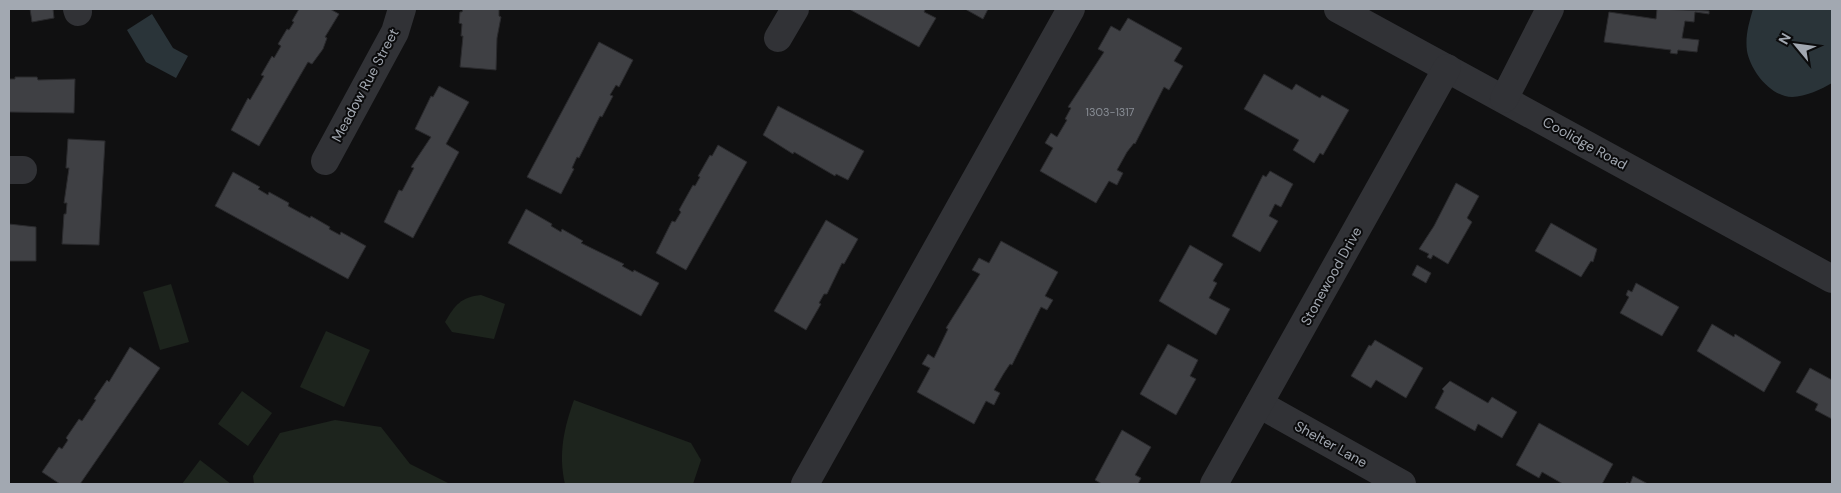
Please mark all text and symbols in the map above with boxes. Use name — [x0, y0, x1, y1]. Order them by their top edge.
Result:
north arrow — [1771, 20, 1821, 70]
street label: Meadow Rue Street — [327, 25, 403, 145]
text: N — [1774, 30, 1795, 48]
house number: 1303-1317 — [1086, 105, 1135, 119]
street label: Coolidge Road — [1540, 112, 1630, 174]
street label: Stonewood Drive — [1296, 223, 1366, 329]
street label: Shelter Lane — [1291, 417, 1371, 471]

